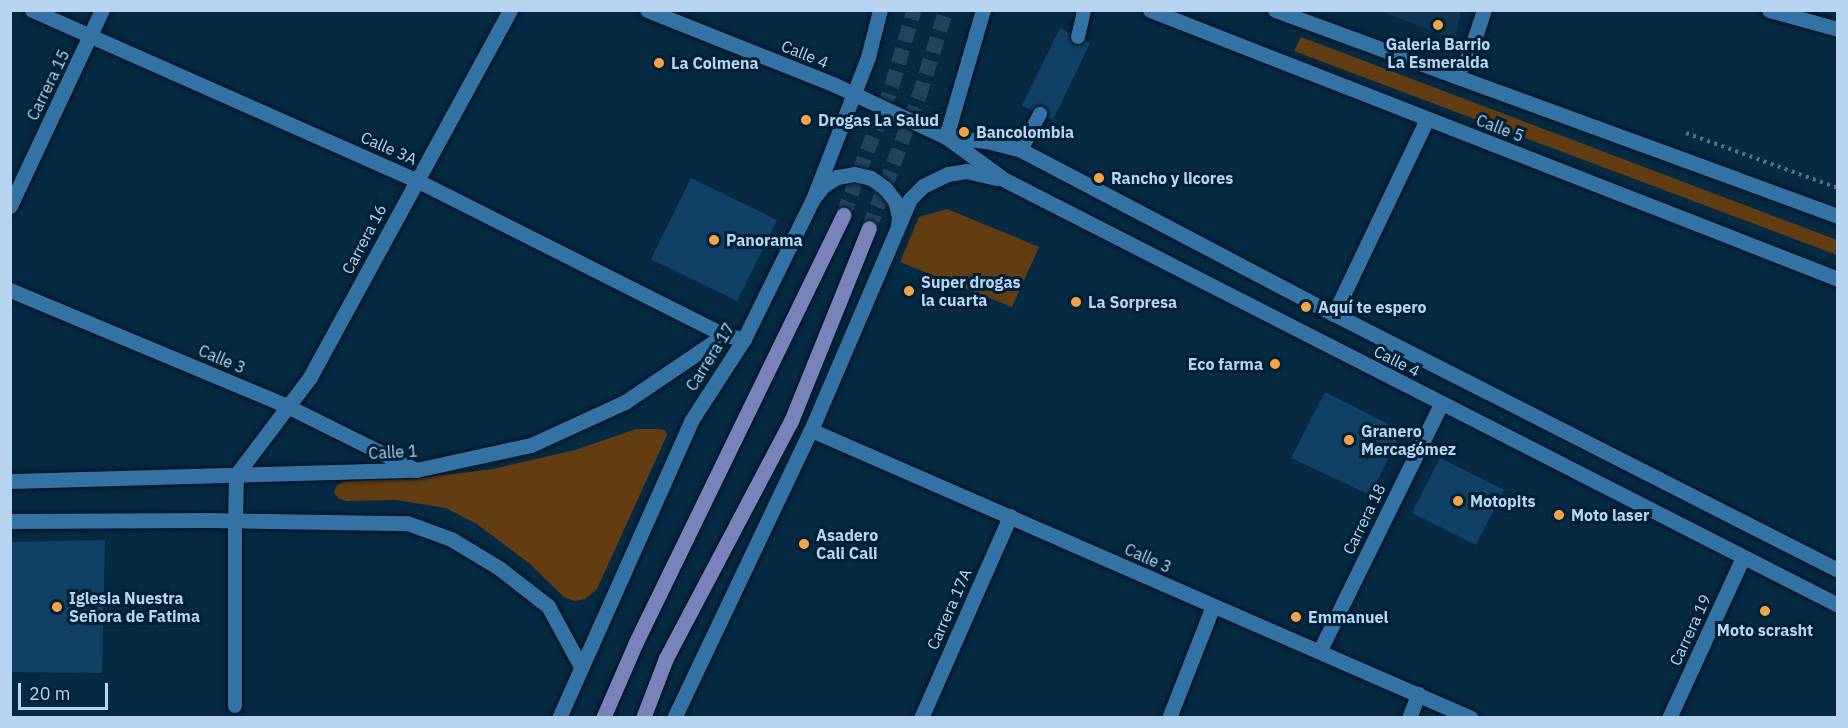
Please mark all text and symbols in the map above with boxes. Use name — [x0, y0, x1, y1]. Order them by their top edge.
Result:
marker: Galeria Barrio La Esmeralda — [1431, 18, 1445, 32]
place label: Galeria Barrio La Esmeralda — [1386, 34, 1490, 72]
street label: Calle 4 — [779, 36, 831, 72]
street label: Carrera 15 — [23, 47, 73, 123]
place label: La Colmena — [671, 53, 759, 73]
marker: La Colmena — [652, 56, 666, 70]
place label: Drogas La Salud — [818, 110, 939, 130]
street label: Calle 5 — [1474, 110, 1526, 146]
marker: Drogas La Salud — [799, 113, 813, 127]
place label: Bancolombia — [976, 122, 1074, 142]
marker: Bancolombia — [957, 125, 971, 139]
street label: Calle 3A — [358, 127, 420, 169]
place label: Rancho y licores — [1111, 168, 1233, 188]
marker: Rancho y licores — [1092, 171, 1106, 185]
street label: Carrera 16 — [338, 201, 390, 277]
place label: Panorama — [726, 230, 803, 250]
marker: Panorama — [707, 233, 721, 247]
place label: Super drogas la cuarta — [921, 272, 1021, 310]
marker: Super drogas la cuarta — [902, 284, 916, 298]
place label: La Sorpresa — [1088, 292, 1177, 312]
marker: La Sorpresa — [1069, 295, 1083, 309]
place label: Aquí te espero — [1318, 297, 1427, 317]
marker: Aquí te espero — [1299, 300, 1313, 314]
street label: Carrera 17 — [682, 320, 738, 394]
street label: Calle 3 — [196, 341, 248, 377]
street label: Calle 4 — [1371, 341, 1423, 381]
place label: Eco farma — [1188, 354, 1263, 374]
marker: Eco farma — [1268, 357, 1282, 371]
place label: Granero Mercagómez — [1361, 421, 1456, 459]
marker: Granero Mercagómez — [1342, 433, 1356, 447]
street label: Calle 1 — [368, 441, 418, 463]
street label: Carrera 18 — [1339, 481, 1389, 557]
place label: Motopits — [1470, 491, 1536, 511]
marker: Motopits — [1451, 494, 1465, 508]
place label: Moto laser — [1571, 505, 1649, 525]
marker: Moto laser — [1552, 508, 1566, 522]
place label: Asadero Cali Cali — [816, 525, 878, 563]
marker: Asadero Cali Cali — [797, 537, 811, 551]
street label: Calle 3 — [1122, 539, 1174, 577]
street label: Carrera 17A — [923, 566, 975, 652]
place label: Iglesia Nuestra Señora de Fatima — [69, 588, 200, 626]
street label: Carrera 19 — [1665, 591, 1715, 669]
marker: Iglesia Nuestra Señora de Fatima — [50, 600, 64, 614]
marker: Moto scrasht — [1758, 604, 1772, 618]
place label: Emmanuel — [1308, 607, 1388, 627]
marker: Emmanuel — [1289, 610, 1303, 624]
place label: Moto scrasht — [1717, 620, 1813, 640]
scale bar — [21, 671, 111, 709]
text: 20 m — [29, 682, 71, 705]

